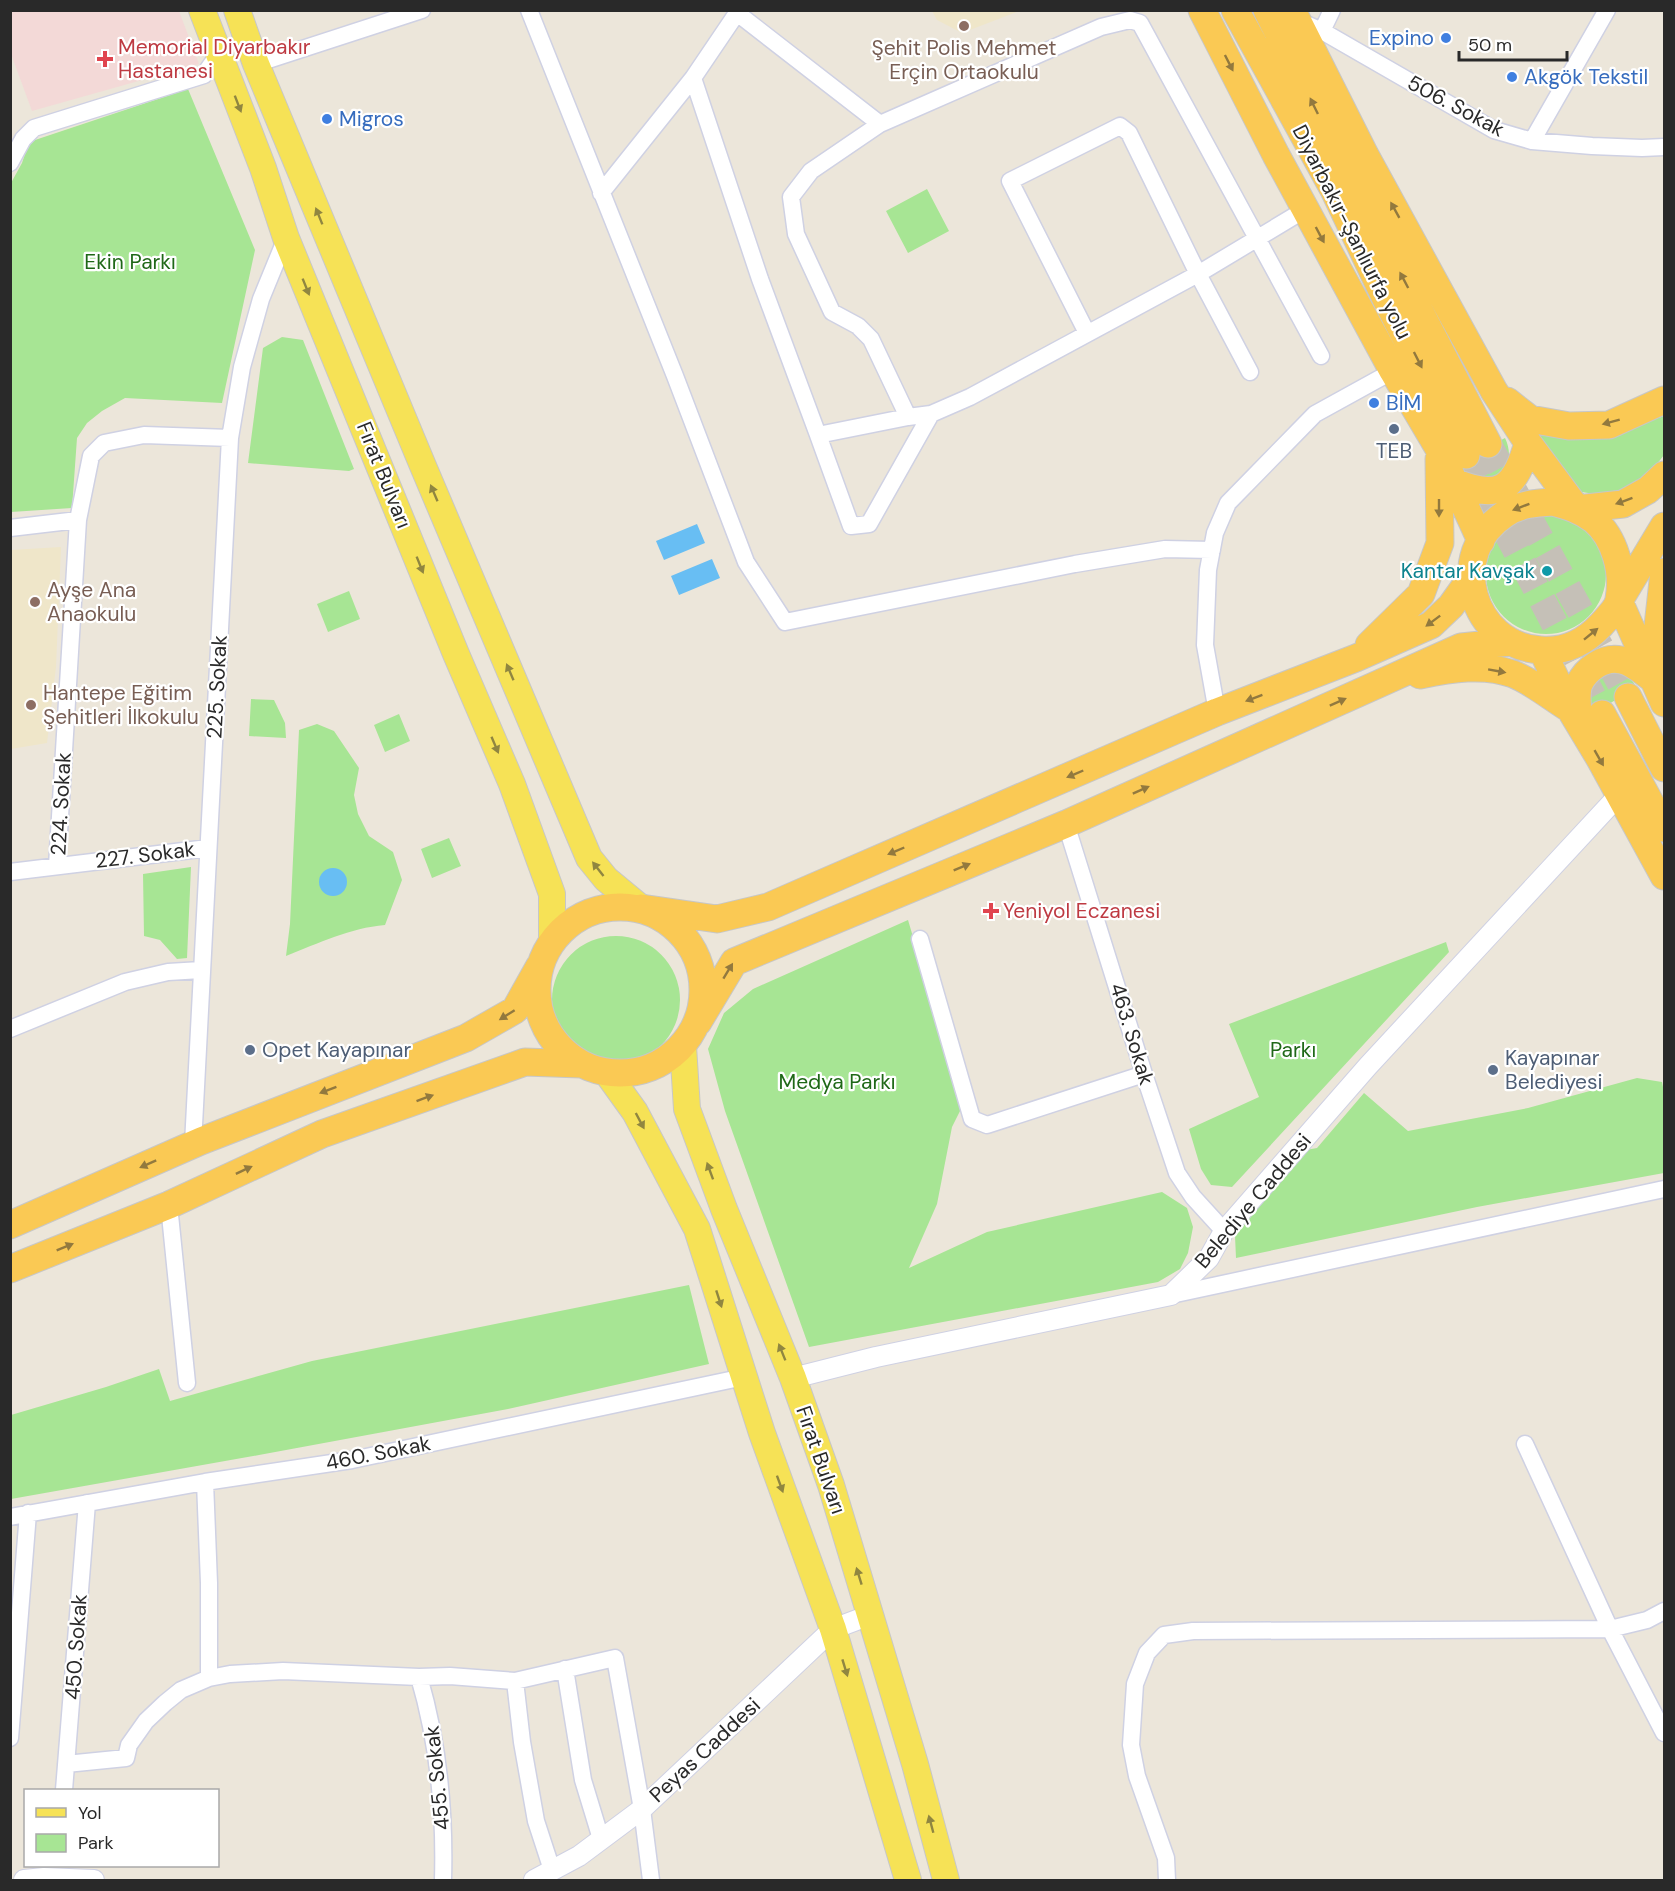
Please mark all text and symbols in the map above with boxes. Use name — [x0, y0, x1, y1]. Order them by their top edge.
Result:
marker: Şehit Polis Mehmet Erçin Ortaokulu — [957, 19, 971, 33]
place label: Expino — [1369, 24, 1434, 52]
scale bar — [1459, 24, 1567, 62]
marker: Expino — [1439, 31, 1453, 45]
place label: Memorial Diyarbakır Hastanesi — [118, 33, 311, 85]
text: 50 m — [1468, 33, 1512, 57]
place label: Şehit Polis Mehmet Erçin Ortaokulu — [871, 34, 1057, 86]
marker: Memorial Diyarbakır Hastanesi — [96, 50, 114, 68]
one-way arrow — [1224, 54, 1234, 71]
place label: Akgök Tekstil — [1524, 63, 1648, 91]
street label: 506. Sokak — [1402, 69, 1510, 144]
marker: Akgök Tekstil — [1505, 70, 1519, 84]
one-way arrow — [234, 95, 244, 113]
one-way arrow — [1310, 98, 1319, 115]
place label: Migros — [339, 105, 404, 133]
marker: Migros — [320, 112, 334, 126]
street label: Diyarbakır-Şanlıurfa yolu — [1286, 120, 1418, 344]
one-way arrow — [1390, 202, 1400, 219]
one-way arrow — [314, 206, 324, 224]
one-way arrow — [1315, 227, 1325, 244]
park label: Ekin Parkı — [84, 248, 176, 276]
one-way arrow — [1399, 271, 1408, 288]
one-way arrow — [302, 278, 311, 296]
one-way arrow — [1413, 352, 1423, 369]
place label: BİM — [1386, 389, 1421, 417]
marker: BİM — [1367, 396, 1381, 410]
street label: Fırat Bulvarı — [350, 418, 418, 532]
one-way arrow — [1602, 418, 1620, 428]
marker: TEB — [1387, 422, 1401, 436]
place label: TEB — [1376, 437, 1412, 465]
one-way arrow — [429, 483, 439, 501]
one-way arrow — [1615, 497, 1633, 507]
one-way arrow — [1435, 498, 1444, 517]
one-way arrow — [1511, 503, 1529, 513]
one-way arrow — [415, 556, 425, 574]
place label: Kantar Kavşak — [1401, 557, 1535, 585]
marker: Kantar Kavşak — [1540, 564, 1554, 578]
place label: Ayşe Ana Anaokulu — [47, 576, 136, 628]
marker: Ayşe Ana Anaokulu — [28, 595, 42, 609]
one-way arrow — [1425, 615, 1441, 628]
one-way arrow — [1583, 627, 1599, 640]
street label: 225. Sokak — [200, 634, 234, 740]
one-way arrow — [506, 664, 515, 681]
one-way arrow — [1488, 667, 1507, 676]
place label: Hantepe Eğitim Şehitleri İlkokulu — [43, 679, 199, 731]
one-way arrow — [1245, 693, 1263, 703]
one-way arrow — [1329, 697, 1346, 706]
marker: Hantepe Eğitim Şehitleri İlkokulu — [24, 698, 38, 712]
one-way arrow — [490, 736, 500, 754]
one-way arrow — [1594, 749, 1604, 766]
street label: 224. Sokak — [44, 751, 78, 856]
one-way arrow — [1065, 769, 1083, 779]
one-way arrow — [1132, 785, 1150, 795]
street label: 227. Sokak — [93, 835, 197, 875]
one-way arrow — [887, 847, 904, 856]
one-way arrow — [592, 861, 605, 877]
one-way arrow — [953, 862, 971, 872]
place label: Yeniyol Eczanesi — [1003, 897, 1160, 925]
marker: Yeniyol Eczanesi — [984, 904, 998, 918]
one-way arrow — [723, 962, 733, 979]
street label: 463. Sokak — [1103, 980, 1161, 1089]
one-way arrow — [499, 1009, 515, 1020]
place label: Opet Kayapınar — [262, 1036, 411, 1064]
park label: Parkı — [1270, 1036, 1316, 1064]
marker: Opet Kayapınar — [243, 1043, 257, 1057]
place label: Kayapınar Belediyesi — [1505, 1044, 1603, 1096]
marker: Kayapınar Belediyesi — [1486, 1063, 1500, 1077]
park label: Medya Parkı — [779, 1068, 895, 1096]
one-way arrow — [319, 1086, 337, 1096]
one-way arrow — [416, 1092, 434, 1102]
one-way arrow — [635, 1113, 645, 1130]
street label: Belediye Caddesi — [1188, 1128, 1318, 1274]
one-way arrow — [139, 1160, 156, 1169]
one-way arrow — [705, 1162, 715, 1180]
one-way arrow — [235, 1165, 253, 1175]
one-way arrow — [56, 1242, 74, 1252]
one-way arrow — [715, 1290, 724, 1308]
one-way arrow — [777, 1343, 786, 1361]
street label: Fırat Bulvarı — [789, 1402, 853, 1518]
street label: 460. Sokak — [323, 1429, 433, 1477]
one-way arrow — [776, 1475, 786, 1493]
one-way arrow — [854, 1567, 863, 1585]
street label: 450. Sokak — [58, 1593, 94, 1701]
one-way arrow — [841, 1659, 850, 1677]
street label: Peyas Caddesi — [644, 1691, 766, 1809]
street label: 455. Sokak — [418, 1724, 456, 1832]
legend — [24, 1789, 219, 1867]
text: Yol — [78, 1801, 102, 1825]
one-way arrow — [926, 1815, 935, 1833]
text: Park — [78, 1831, 114, 1855]

